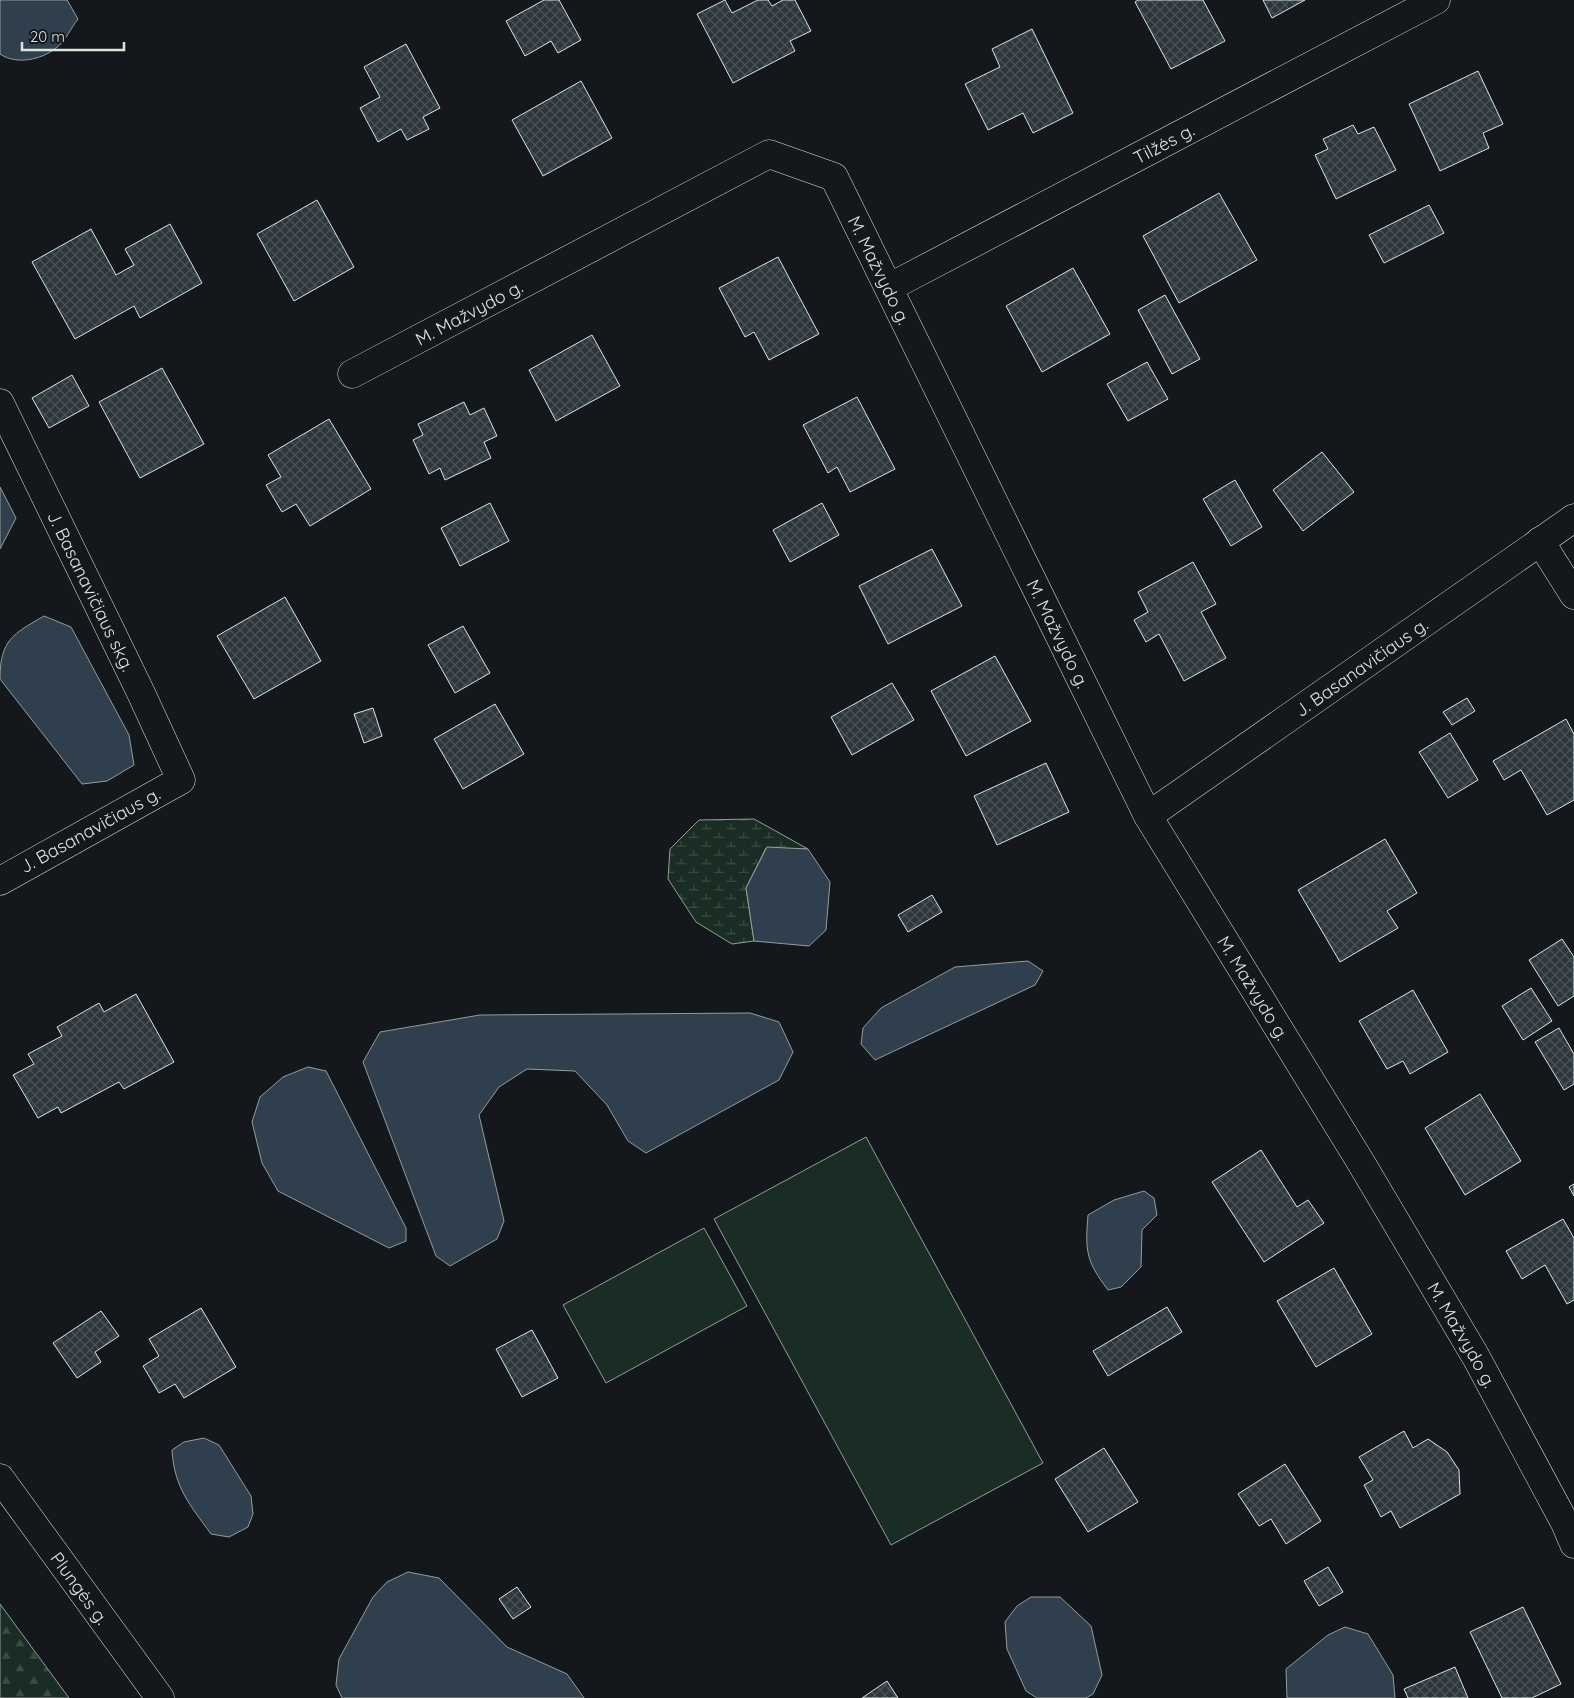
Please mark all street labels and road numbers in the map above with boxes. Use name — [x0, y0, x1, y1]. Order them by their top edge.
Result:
street label: Tilžės g. — [1129, 118, 1198, 169]
street label: M. Mažvydo g. — [843, 212, 916, 328]
street label: M. Mažvydo g. — [411, 275, 526, 350]
street label: J. Basanavičiaus skg. — [43, 507, 140, 675]
street label: M. Mažvydo g. — [1022, 575, 1095, 692]
street label: J. Basanavičiaus g. — [1290, 612, 1432, 721]
street label: J. Basanavičiaus g. — [16, 782, 164, 878]
street label: M. Mažvydo g. — [1213, 931, 1294, 1044]
street label: M. Mažvydo g. — [1423, 1278, 1502, 1392]
street label: Plungės g. — [46, 1547, 114, 1629]

